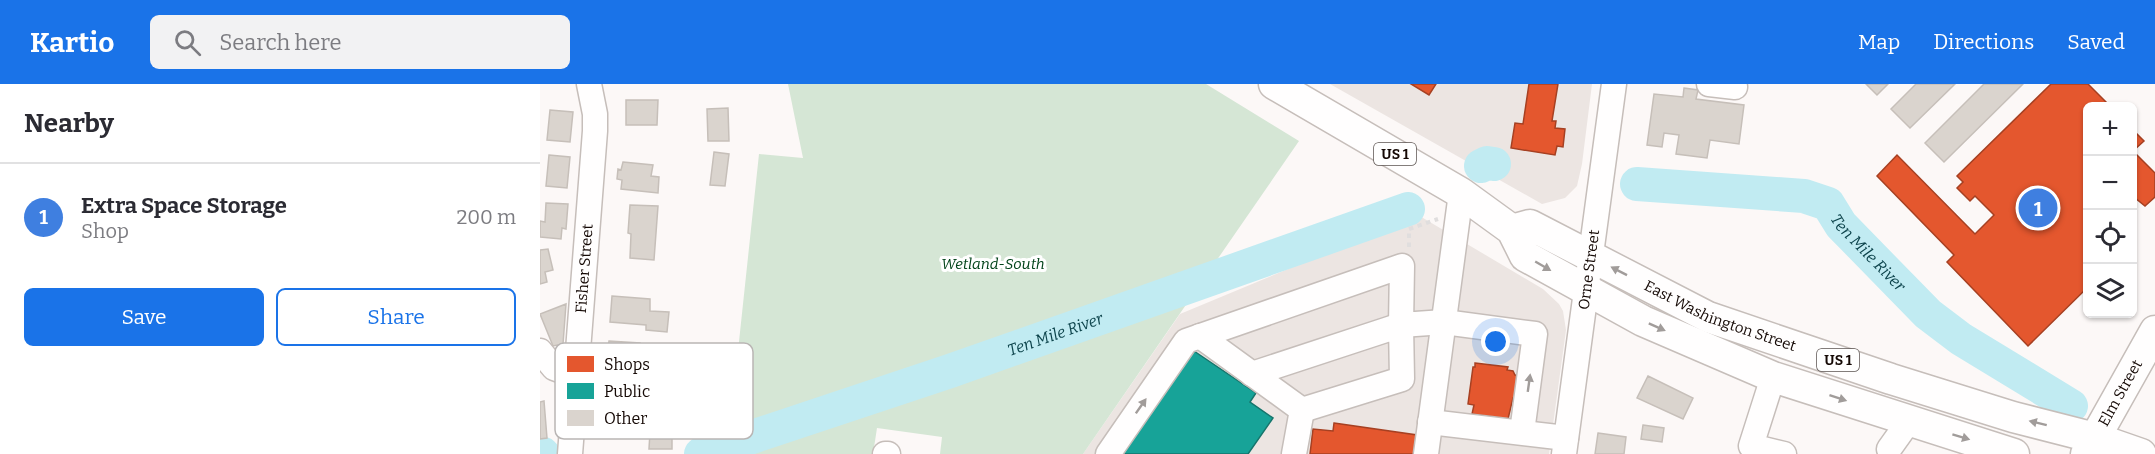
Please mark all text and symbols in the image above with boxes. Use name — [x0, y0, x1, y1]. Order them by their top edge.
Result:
search box — [150, 15, 570, 69]
text: Kartio — [30, 26, 114, 59]
icon: search — [171, 26, 204, 59]
text: Search here — [219, 29, 341, 56]
text: Map — [1858, 29, 1900, 55]
text: Directions — [1933, 29, 2034, 55]
text: Saved — [2067, 29, 2125, 55]
map controls — [2083, 102, 2137, 318]
button: + — [2083, 102, 2137, 156]
text: Nearby — [24, 108, 114, 139]
road number: US 1 — [1374, 143, 1416, 165]
button: − — [2083, 156, 2137, 210]
pin: 1 — [2018, 186, 2058, 230]
text: Extra Space Storage — [81, 192, 287, 219]
text: 1 — [39, 205, 48, 229]
text: 200 m — [456, 205, 516, 229]
water label: Ten Mile River — [1827, 210, 1911, 296]
button: locate — [2083, 210, 2137, 264]
text: Shop — [81, 219, 129, 243]
street label: Fisher Street — [572, 223, 597, 314]
street label: Orne Street — [1575, 228, 1603, 311]
park label: Wetland-South — [941, 255, 1045, 273]
one-way arrow — [1535, 261, 1552, 271]
button: layers — [2083, 264, 2137, 318]
one-way arrow — [1610, 266, 1627, 276]
street label: East Washington Street — [1641, 277, 1799, 355]
button: Save — [24, 288, 264, 346]
button: Share — [276, 288, 516, 346]
water label: Ten Mile River — [1005, 308, 1107, 359]
one-way arrow — [1648, 323, 1665, 332]
your location — [1481, 327, 1510, 356]
legend — [555, 343, 753, 439]
road number: US 1 — [1817, 349, 1859, 371]
text: Shops — [604, 355, 650, 374]
street label: Elm Street — [2094, 356, 2146, 429]
one-way arrow — [1524, 373, 1533, 392]
text: Public — [604, 382, 650, 401]
one-way arrow — [1829, 394, 1847, 403]
one-way arrow — [1135, 398, 1147, 414]
text: Other — [604, 409, 647, 428]
one-way arrow — [2029, 418, 2047, 428]
one-way arrow — [1952, 433, 1970, 443]

